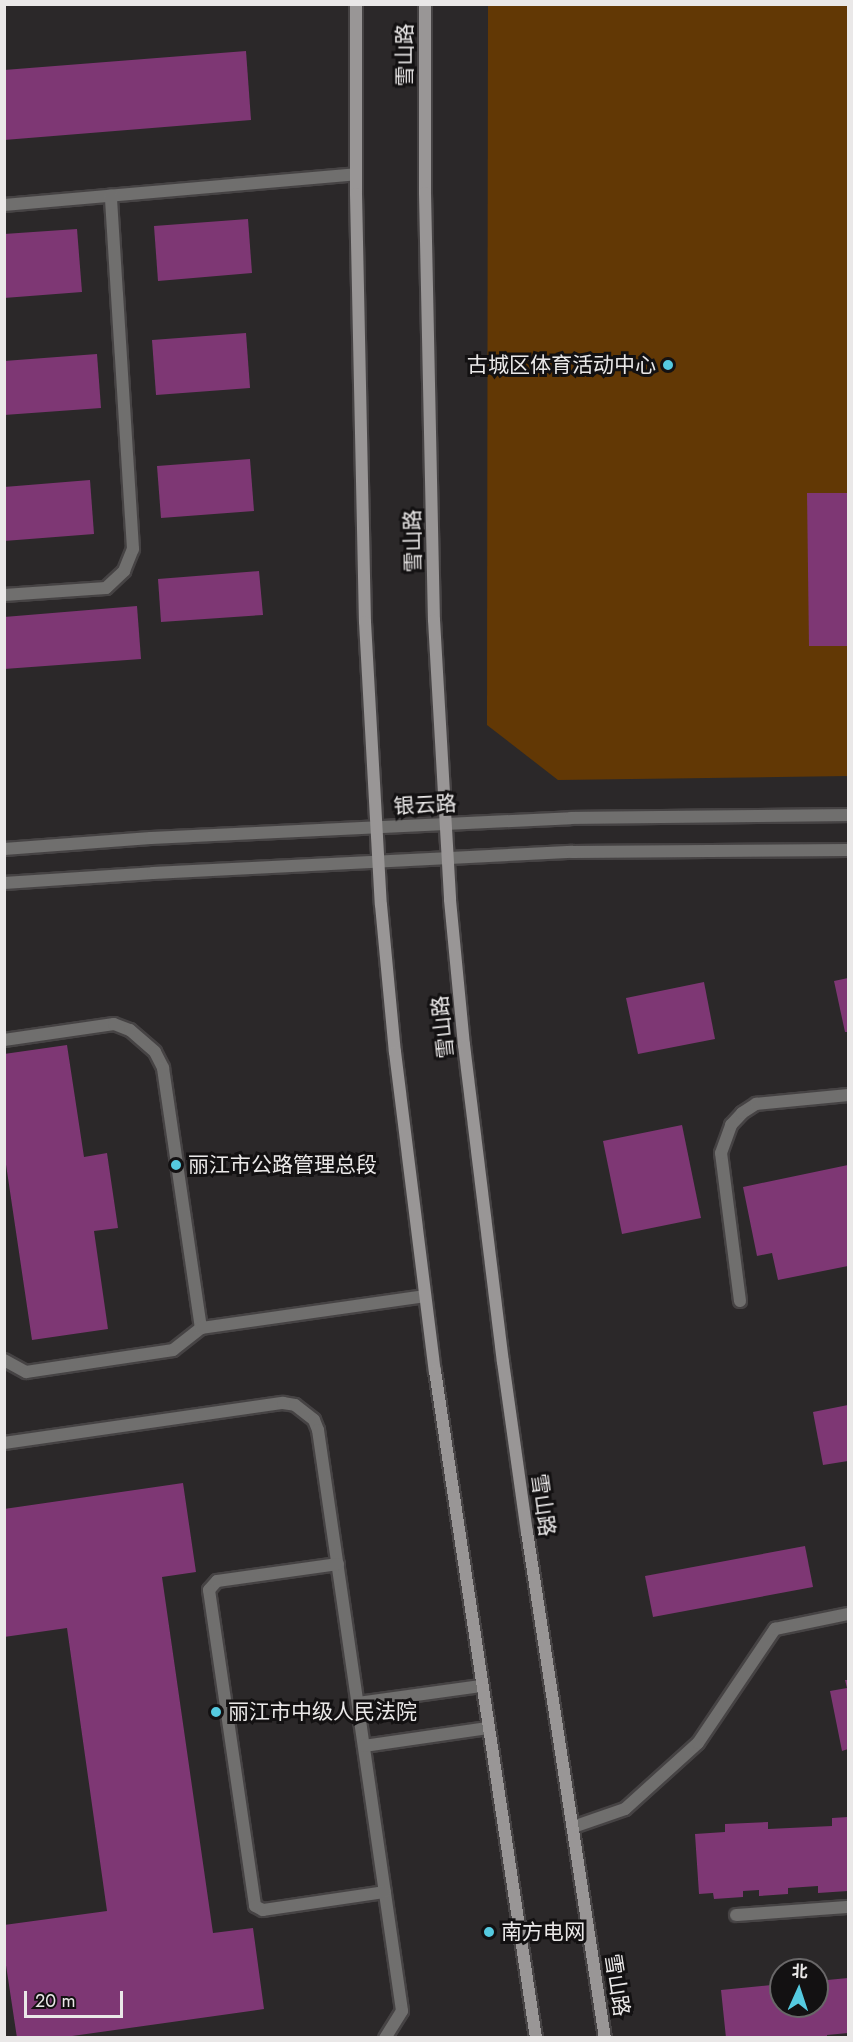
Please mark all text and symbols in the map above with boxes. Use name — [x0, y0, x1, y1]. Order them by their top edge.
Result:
street label: 雪山路 — [392, 24, 418, 86]
place label: 古城区体育活动中心 — [467, 352, 656, 378]
marker: 古城区体育活动中心 — [661, 358, 675, 372]
street label: 雪山路 — [400, 509, 426, 573]
street label: 银云路 — [393, 791, 457, 819]
street label: 雪山路 — [427, 994, 459, 1060]
place label: 丽江市公路管理总段 — [188, 1152, 377, 1178]
marker: 丽江市公路管理总段 — [169, 1158, 183, 1172]
street label: 雪山路 — [526, 1472, 560, 1538]
place label: 丽江市中级人民法院 — [228, 1699, 417, 1725]
marker: 丽江市中级人民法院 — [209, 1705, 223, 1719]
place label: 南方电网 — [501, 1919, 585, 1945]
marker: 南方电网 — [482, 1925, 496, 1939]
street label: 雪山路 — [600, 1952, 634, 2018]
north arrow — [769, 1958, 829, 2018]
text: 北 — [791, 1960, 808, 1983]
scale bar — [27, 1979, 126, 2017]
text: 20 m — [35, 1988, 75, 2014]

